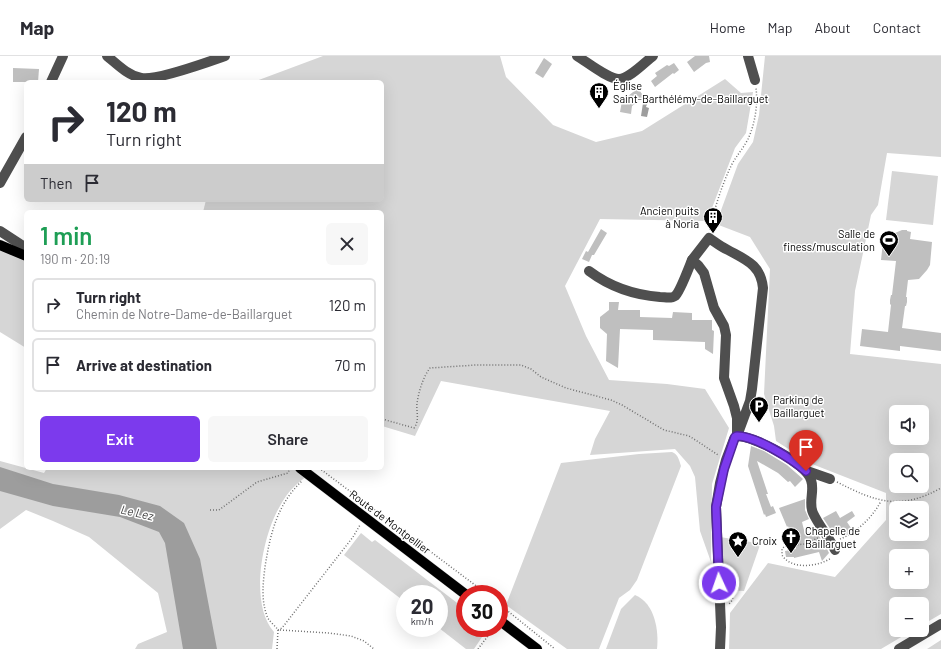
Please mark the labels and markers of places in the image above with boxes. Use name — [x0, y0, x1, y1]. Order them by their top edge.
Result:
place label: Église Saint-Barthélémy-de-Baillarguet — [613, 79, 768, 105]
building icon: Église Saint-Barthélémy-de-Baillarguet — [588, 81, 610, 109]
place label: Ancien puits à Noria — [640, 204, 699, 230]
building icon: Ancien puits à Noria — [702, 206, 724, 234]
place label: Salle de finess/musculation — [783, 227, 875, 253]
sports icon: Salle de finess/musculation — [878, 229, 900, 257]
place label: Parking de Baillarguet — [773, 393, 824, 419]
parking icon: Parking de Baillarguet — [748, 395, 770, 423]
pin — [789, 430, 823, 471]
place label: Chapelle de Baillarguet — [805, 524, 860, 550]
church icon: Chapelle de Baillarguet — [780, 526, 802, 554]
place icon: Croix — [727, 530, 749, 558]
place label: Croix — [752, 534, 777, 547]

